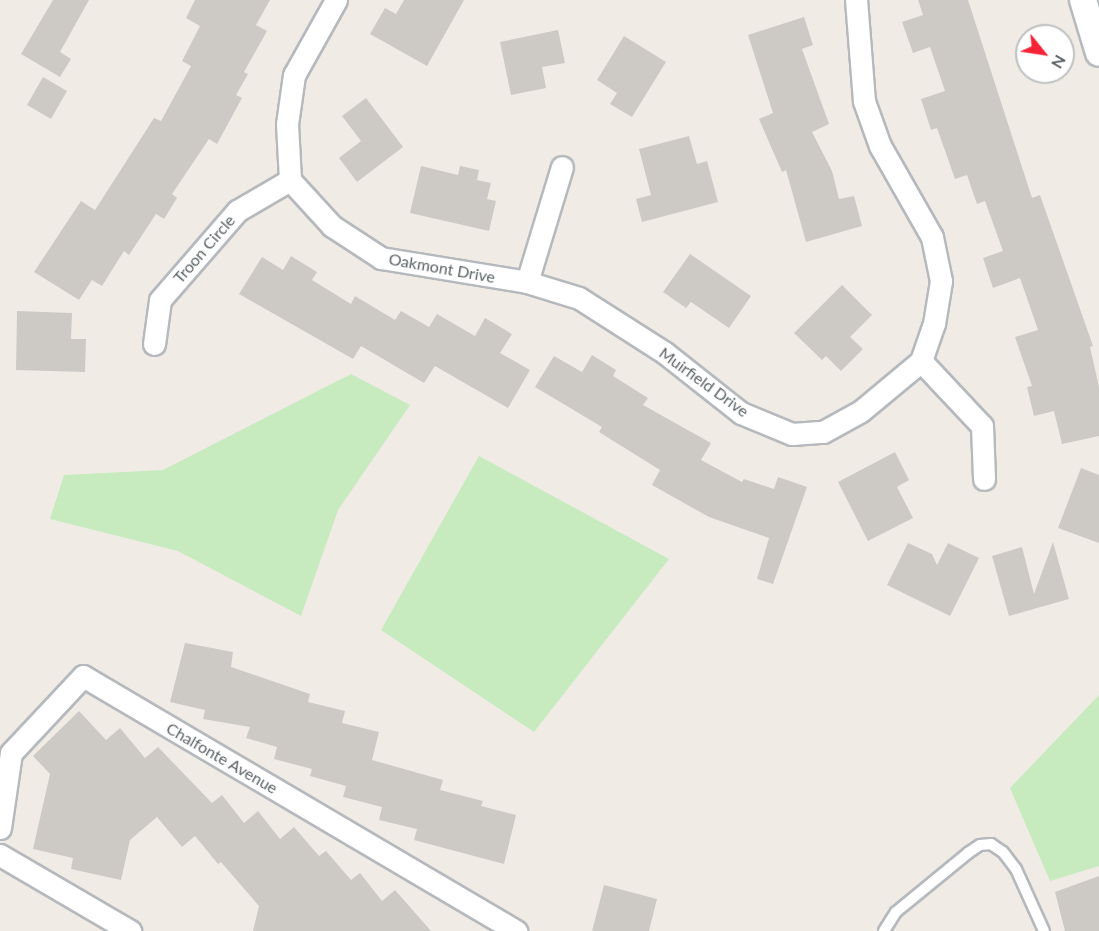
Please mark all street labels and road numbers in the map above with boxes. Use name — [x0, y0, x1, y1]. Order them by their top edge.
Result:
street label: Troon Circle — [169, 211, 239, 287]
street label: Oakmont Drive — [387, 249, 497, 287]
street label: Muirfield Drive — [656, 343, 752, 421]
street label: Chalfonte Avenue — [163, 718, 281, 798]

